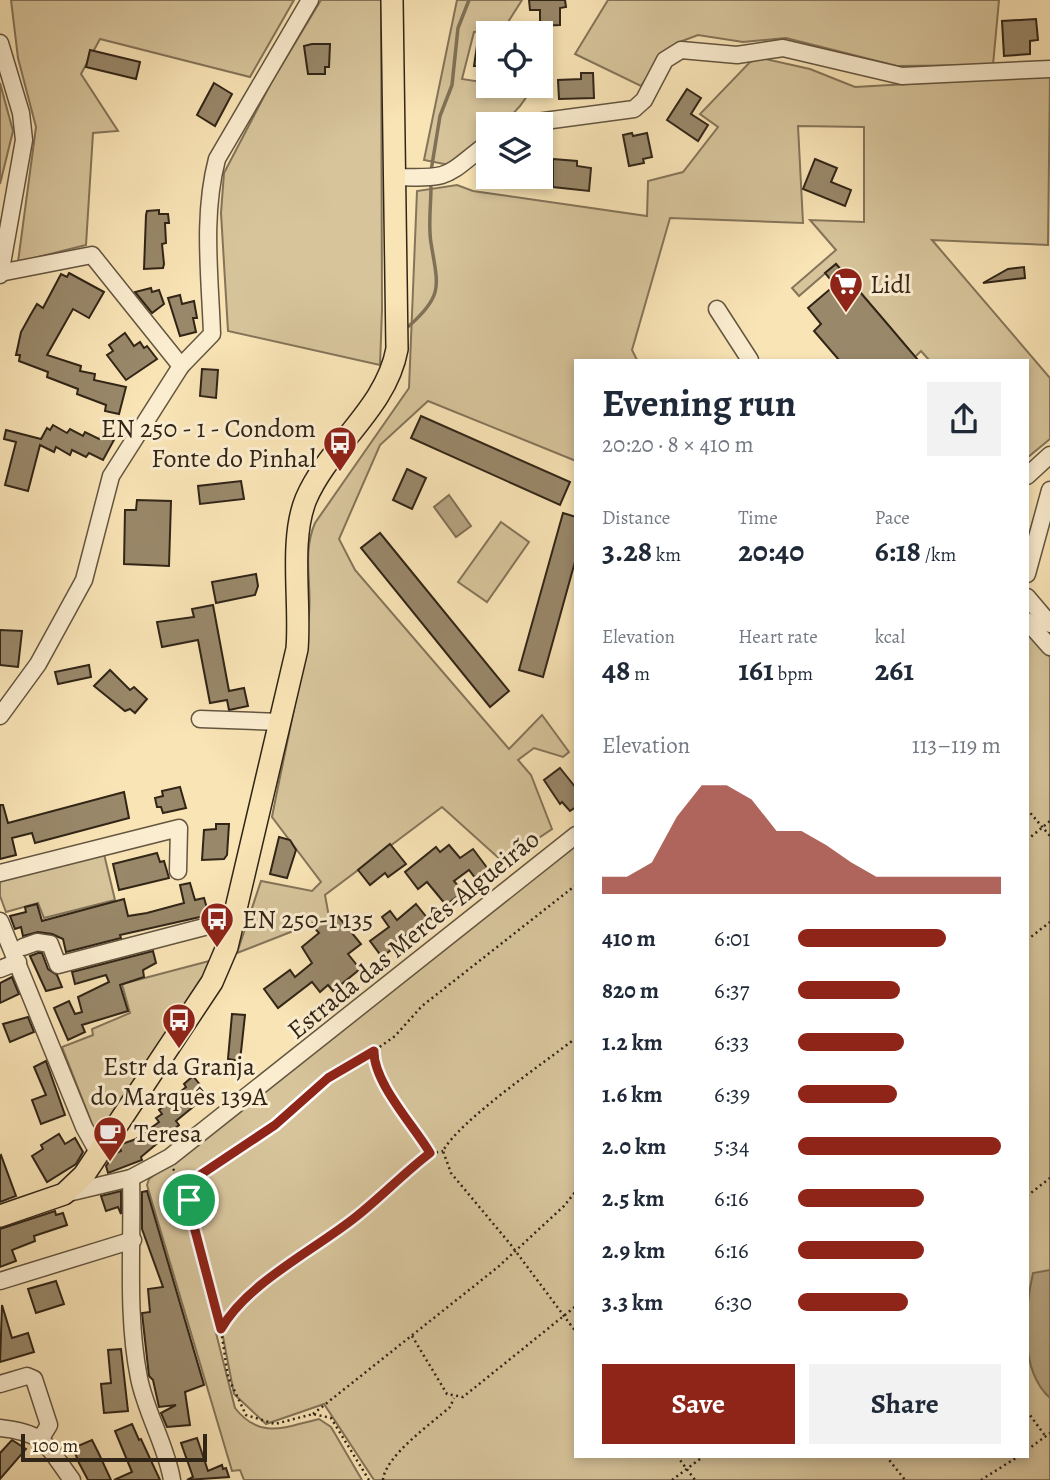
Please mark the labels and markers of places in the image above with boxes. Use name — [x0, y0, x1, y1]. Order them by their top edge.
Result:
supermarket icon: Lidl — [827, 265, 865, 314]
place label: Lidl — [870, 267, 911, 302]
place label: EN 250 - 1 - Condom Fonte do Pinhal — [101, 411, 316, 476]
bus stop icon: EN 250 - 1 - Condom Fonte do Pinhal — [321, 424, 359, 473]
bus stop icon: EN 250-1 135 — [198, 900, 236, 949]
place label: EN 250-1 135 — [242, 902, 373, 937]
bus stop icon: Estr da Granja do Marquês 139A — [160, 1001, 198, 1050]
place label: Estr da Granja do Marquês 139A — [90, 1049, 268, 1114]
cafe icon: Teresa — [91, 1114, 129, 1163]
place label: Teresa — [134, 1116, 202, 1151]
pin — [159, 1170, 219, 1230]

